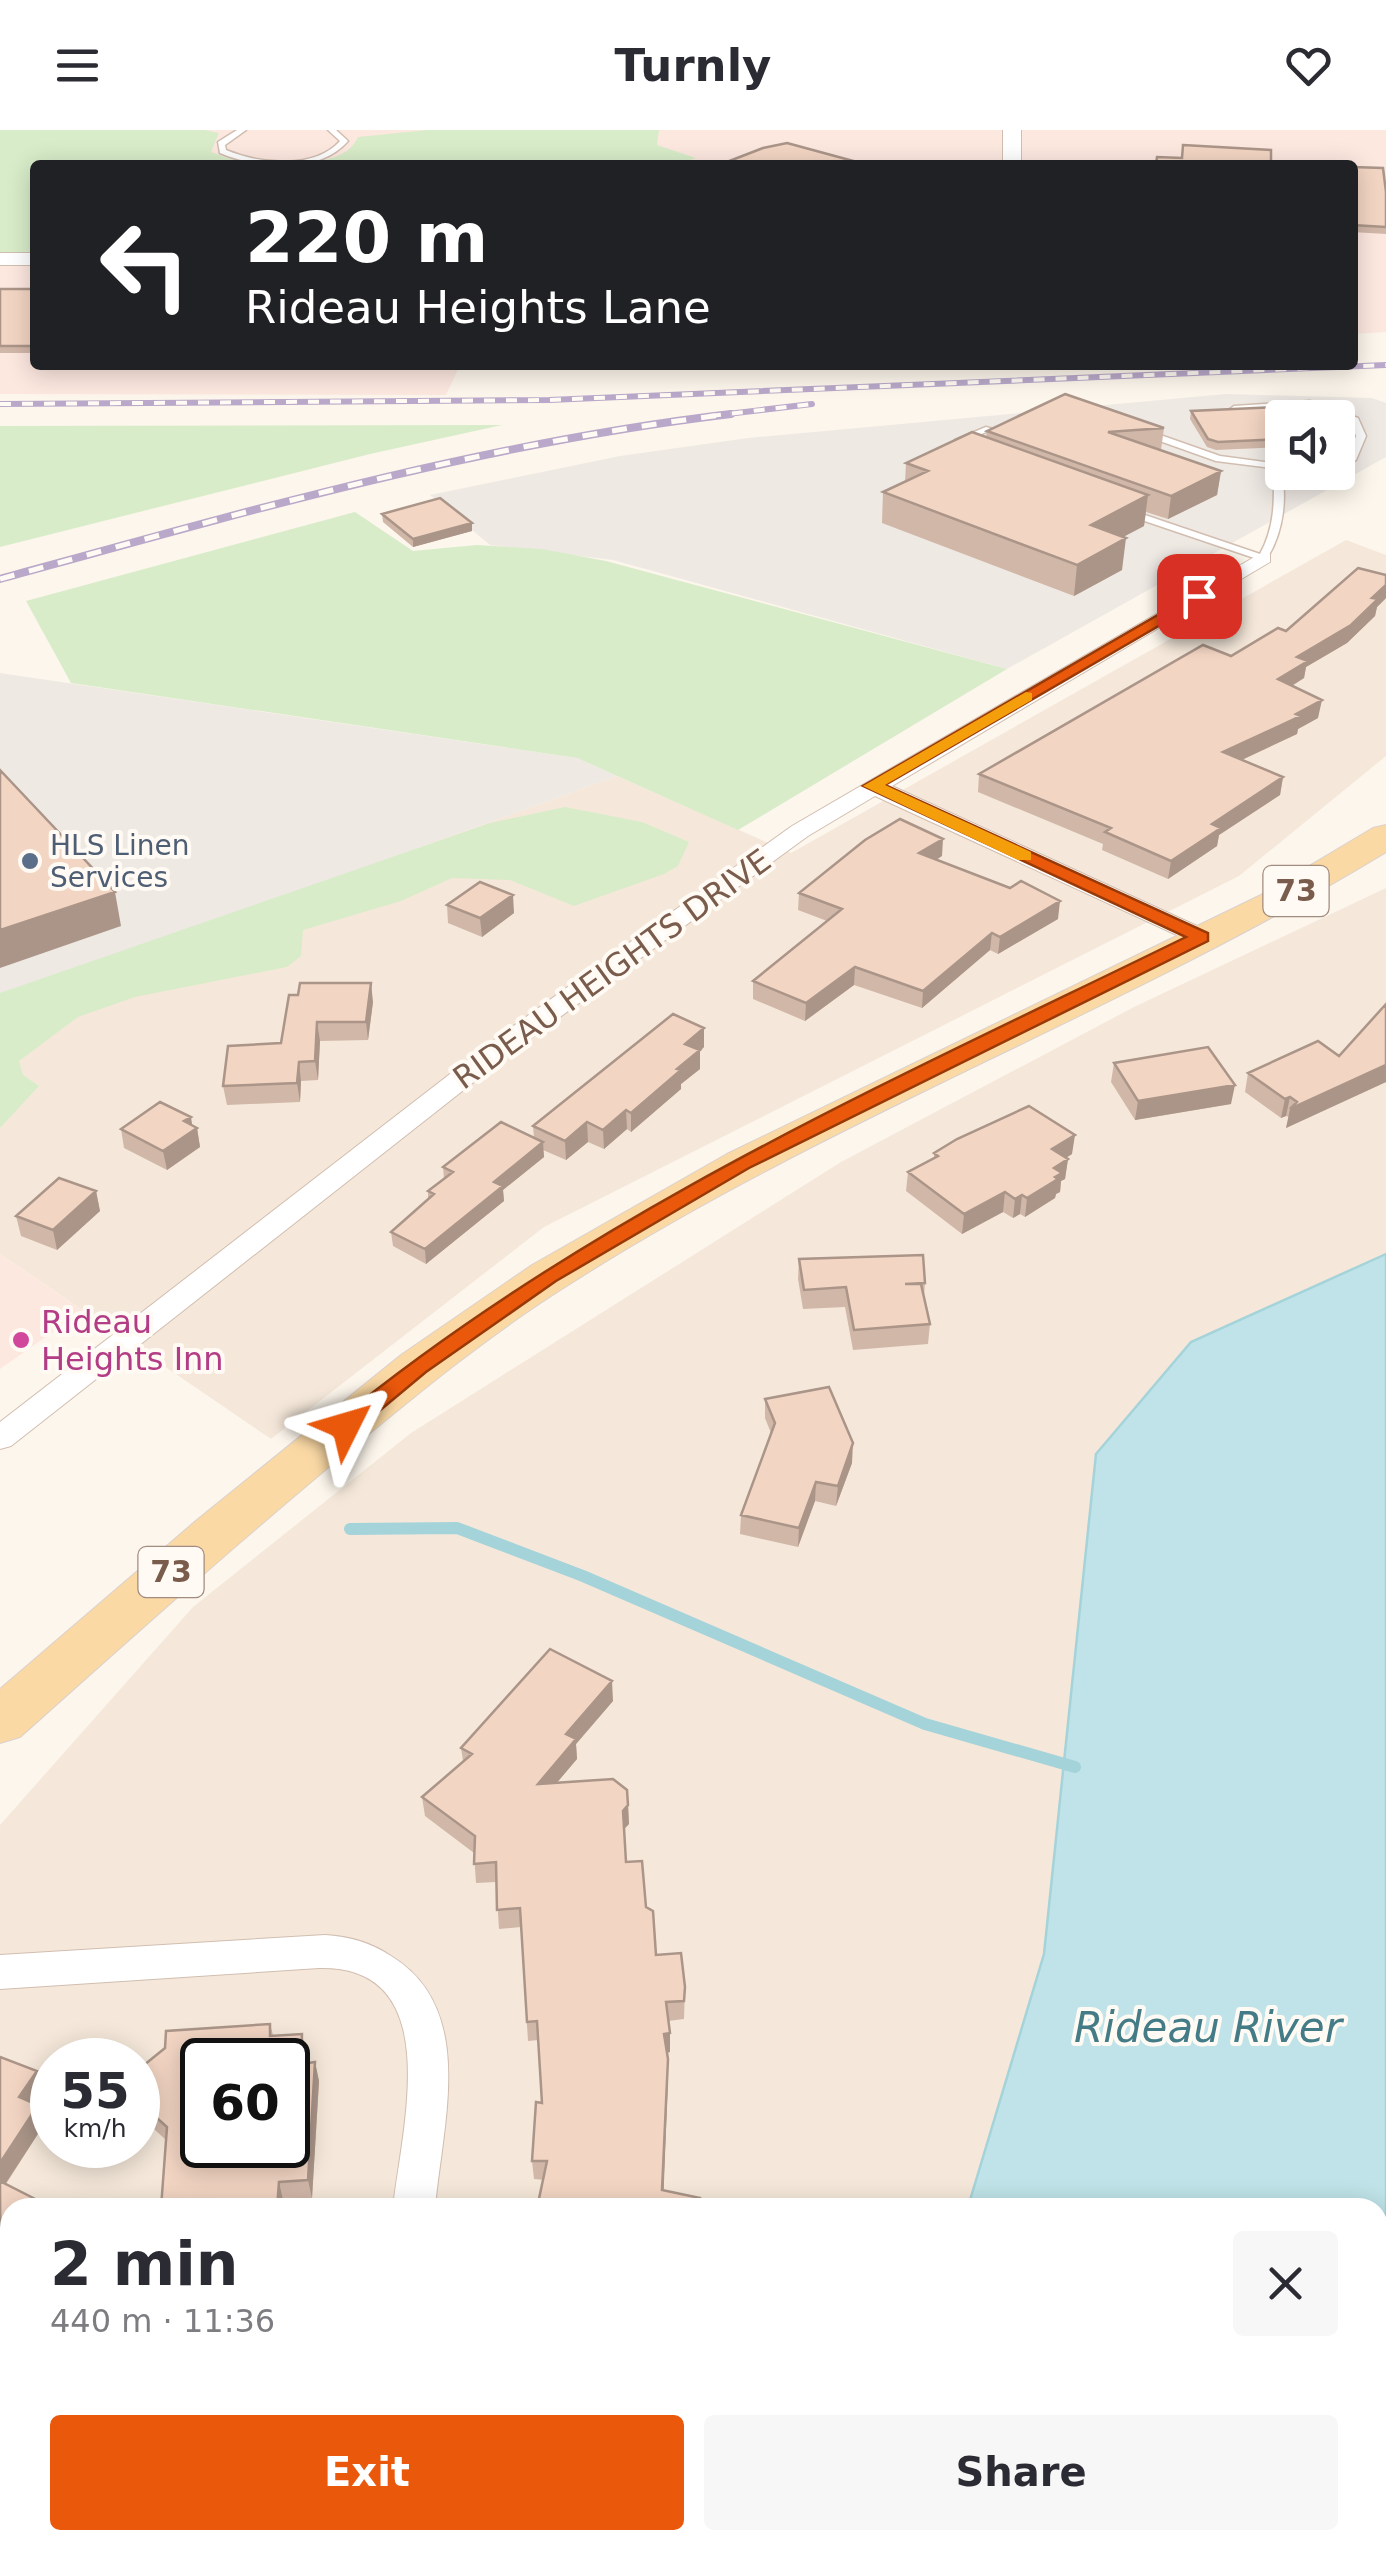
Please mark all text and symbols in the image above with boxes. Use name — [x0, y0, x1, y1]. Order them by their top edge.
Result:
icon: menu — [50, 38, 105, 93]
icon: heart — [1281, 38, 1336, 93]
text: Turnly — [615, 39, 771, 92]
text: 220 m — [245, 197, 488, 279]
icon: left — [80, 200, 210, 330]
text: Rideau Heights Lane — [245, 281, 711, 334]
map controls — [1265, 400, 1355, 490]
button: sound — [1265, 400, 1355, 490]
pin — [1157, 554, 1242, 639]
icon: arrive — [1172, 569, 1227, 624]
place label: HLS Linen Services — [50, 829, 189, 894]
street label: RIDEAU HEIGHTS DRIVE — [446, 841, 778, 1097]
marker: HLS Linen Services — [19, 850, 41, 872]
road number: 73 — [1264, 866, 1328, 916]
place label: Rideau Heights Inn — [41, 1303, 224, 1378]
marker: Rideau Heights Inn — [10, 1329, 32, 1351]
position arrow — [294, 1374, 398, 1478]
road number: 73 — [138, 1547, 204, 1597]
water label: Rideau River — [1074, 2003, 1345, 2052]
speed limit sign: 60 — [180, 2038, 310, 2168]
text: 55 — [60, 2062, 130, 2120]
text: km/h — [63, 2114, 127, 2143]
text: 2 min — [50, 2229, 238, 2299]
button: close — [1233, 2231, 1338, 2336]
text: 440 m · 11:36 — [50, 2302, 275, 2340]
button: Exit — [50, 2415, 684, 2530]
button: Share — [704, 2415, 1338, 2530]

